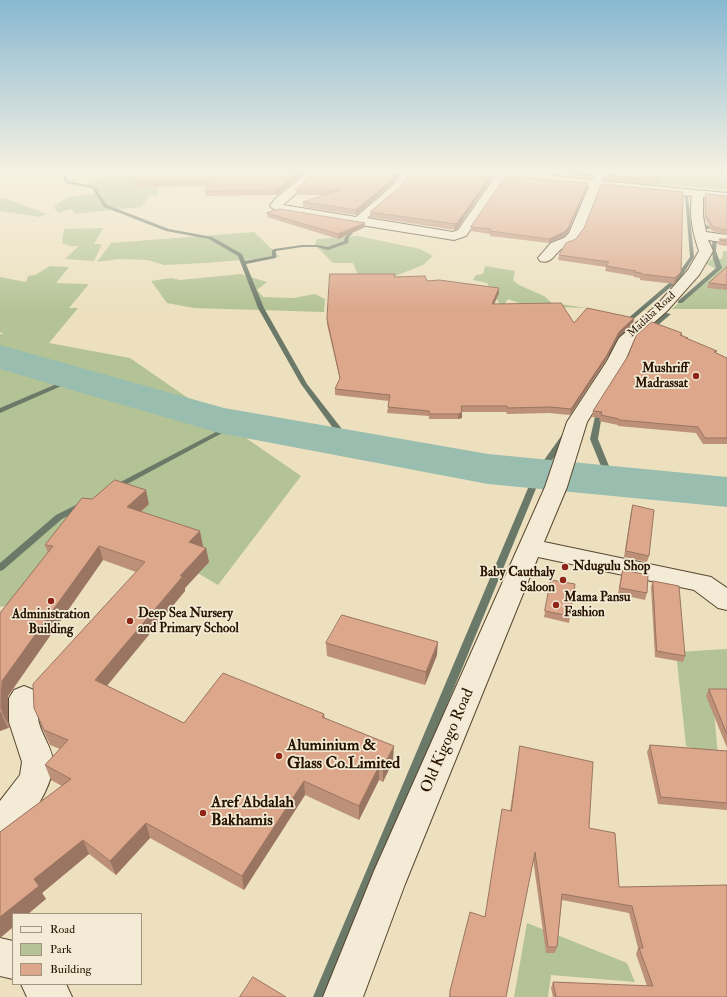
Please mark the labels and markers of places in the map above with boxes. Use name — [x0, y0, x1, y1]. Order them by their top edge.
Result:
place label: Mushriff Madrassat — [635, 361, 688, 392]
marker: Mushriff Madrassat — [691, 371, 701, 381]
place label: Ndugulu Shop — [573, 559, 650, 575]
marker: Ndugulu Shop — [560, 562, 570, 572]
place label: Baby Cauthaly Saloon — [480, 565, 555, 596]
marker: Baby Cauthaly Saloon — [558, 575, 568, 585]
place label: Mama Pansu Fashion — [564, 590, 631, 621]
marker: Administration Building — [46, 596, 56, 606]
marker: Mama Pansu Fashion — [551, 600, 561, 610]
place label: Deep Sea Nursery and Primary School — [138, 606, 239, 637]
place label: Administration Building — [12, 607, 90, 638]
marker: Deep Sea Nursery and Primary School — [125, 616, 135, 626]
place label: Aluminium & Glass Co.Limited — [287, 737, 400, 775]
marker: Aluminium & Glass Co.Limited — [274, 751, 284, 761]
place label: Aref Abdalah Bakhamis — [211, 794, 294, 832]
marker: Aref Abdalah Bakhamis — [198, 808, 208, 818]

